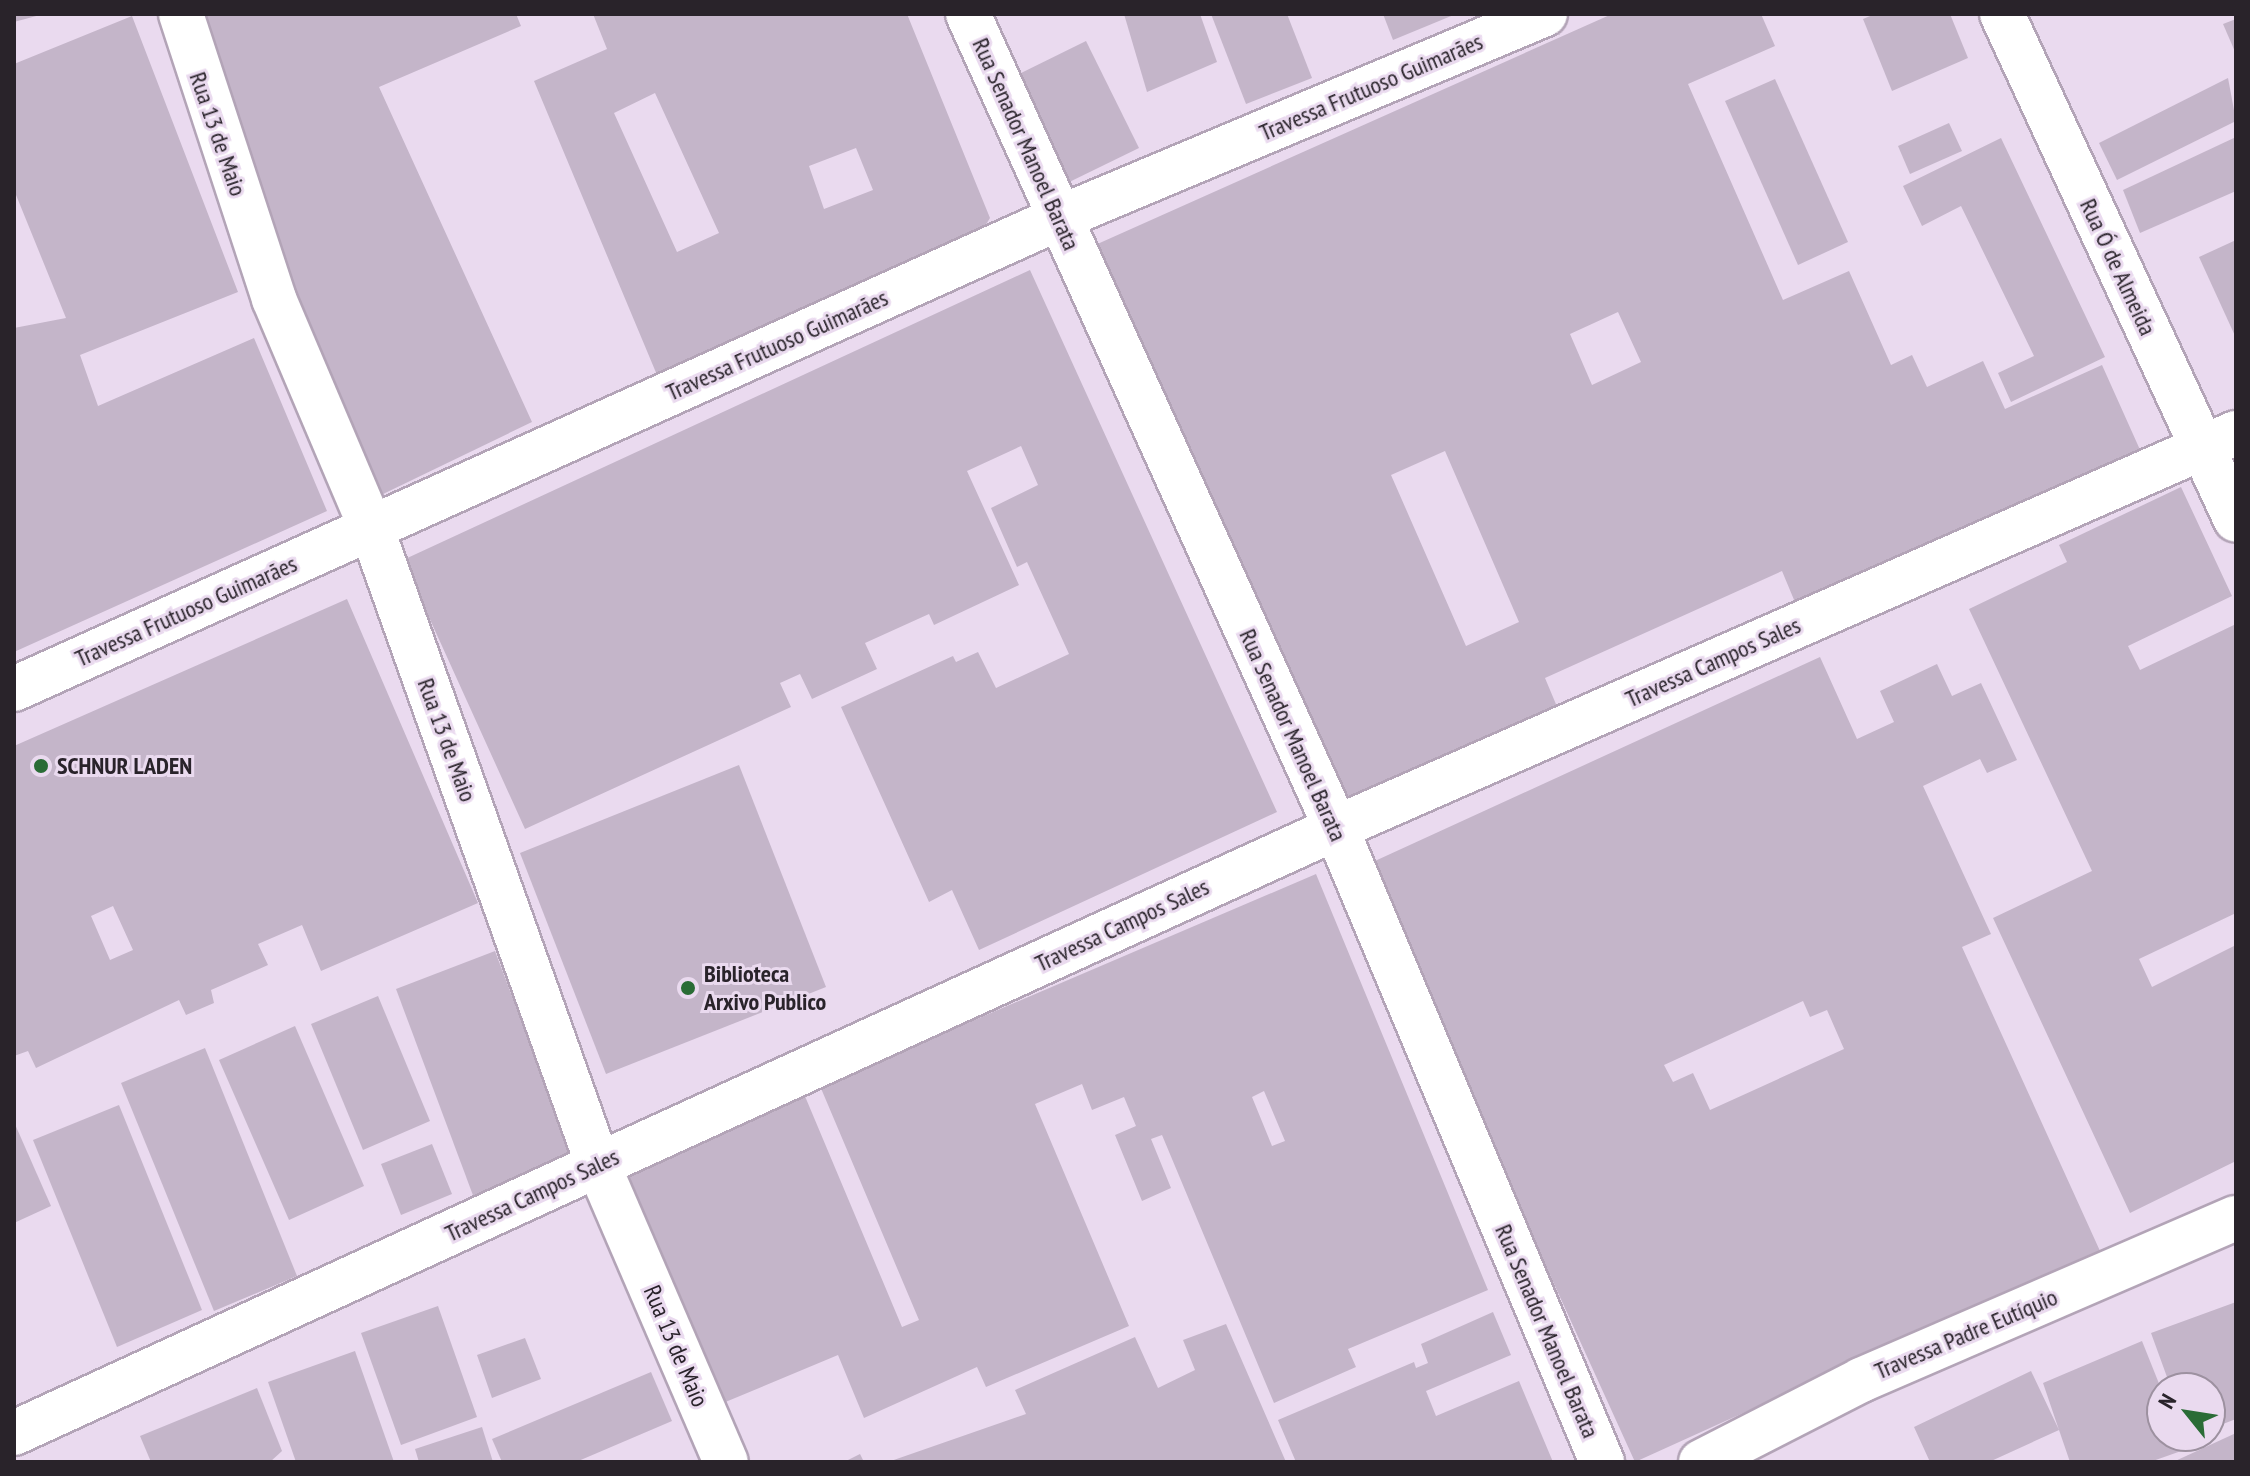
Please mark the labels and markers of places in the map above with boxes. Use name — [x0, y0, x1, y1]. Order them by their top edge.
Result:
place label: SCHNUR LADEN — [57, 752, 192, 780]
marker: SCHNUR LADEN — [32, 757, 50, 775]
place label: Biblioteca Arxivo Publico — [704, 960, 826, 1016]
marker: Biblioteca Arxivo Publico — [679, 979, 697, 997]

